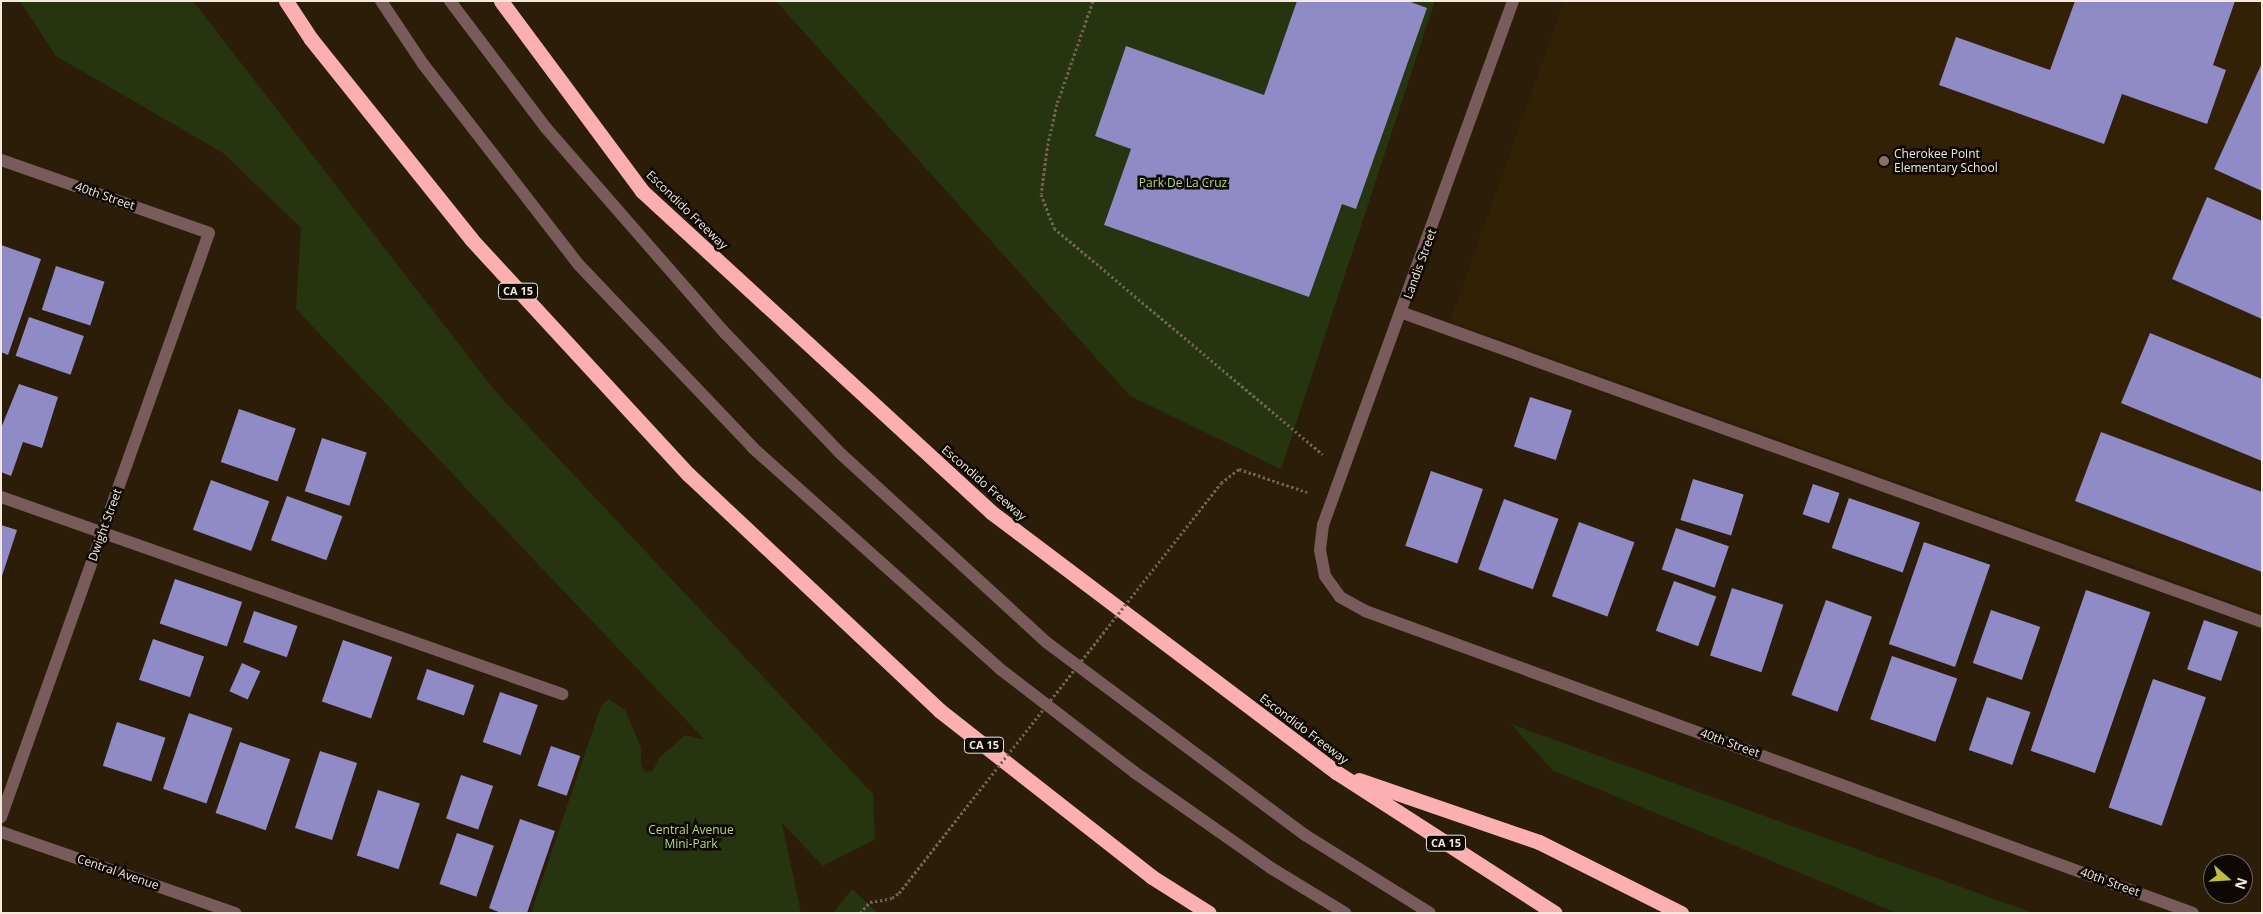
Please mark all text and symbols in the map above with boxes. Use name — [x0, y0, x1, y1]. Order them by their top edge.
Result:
place label: Cherokee Point Elementary School — [1894, 147, 1998, 175]
marker: Cherokee Point Elementary School — [1878, 155, 1890, 167]
street label: Escondido Freeway — [643, 168, 731, 252]
park label: Park De La Cruz — [1139, 176, 1227, 190]
street label: 40th Street — [73, 179, 137, 213]
street label: Landis Street — [1401, 227, 1439, 301]
road number: CA 15 — [497, 282, 539, 300]
street label: Escondido Freeway — [939, 442, 1029, 524]
street label: Dwight Street — [85, 487, 125, 563]
street label: Escondido Freeway — [1257, 691, 1351, 767]
street label: 40th Street — [1698, 726, 1762, 760]
road number: CA 15 — [963, 736, 1005, 754]
park label: Central Avenue Mini-Park — [648, 823, 734, 851]
road number: CA 15 — [1425, 834, 1467, 851]
street label: Central Avenue — [75, 851, 161, 893]
north arrow — [2203, 854, 2253, 904]
street label: 40th Street — [2078, 865, 2142, 899]
text: N — [2231, 875, 2253, 892]

